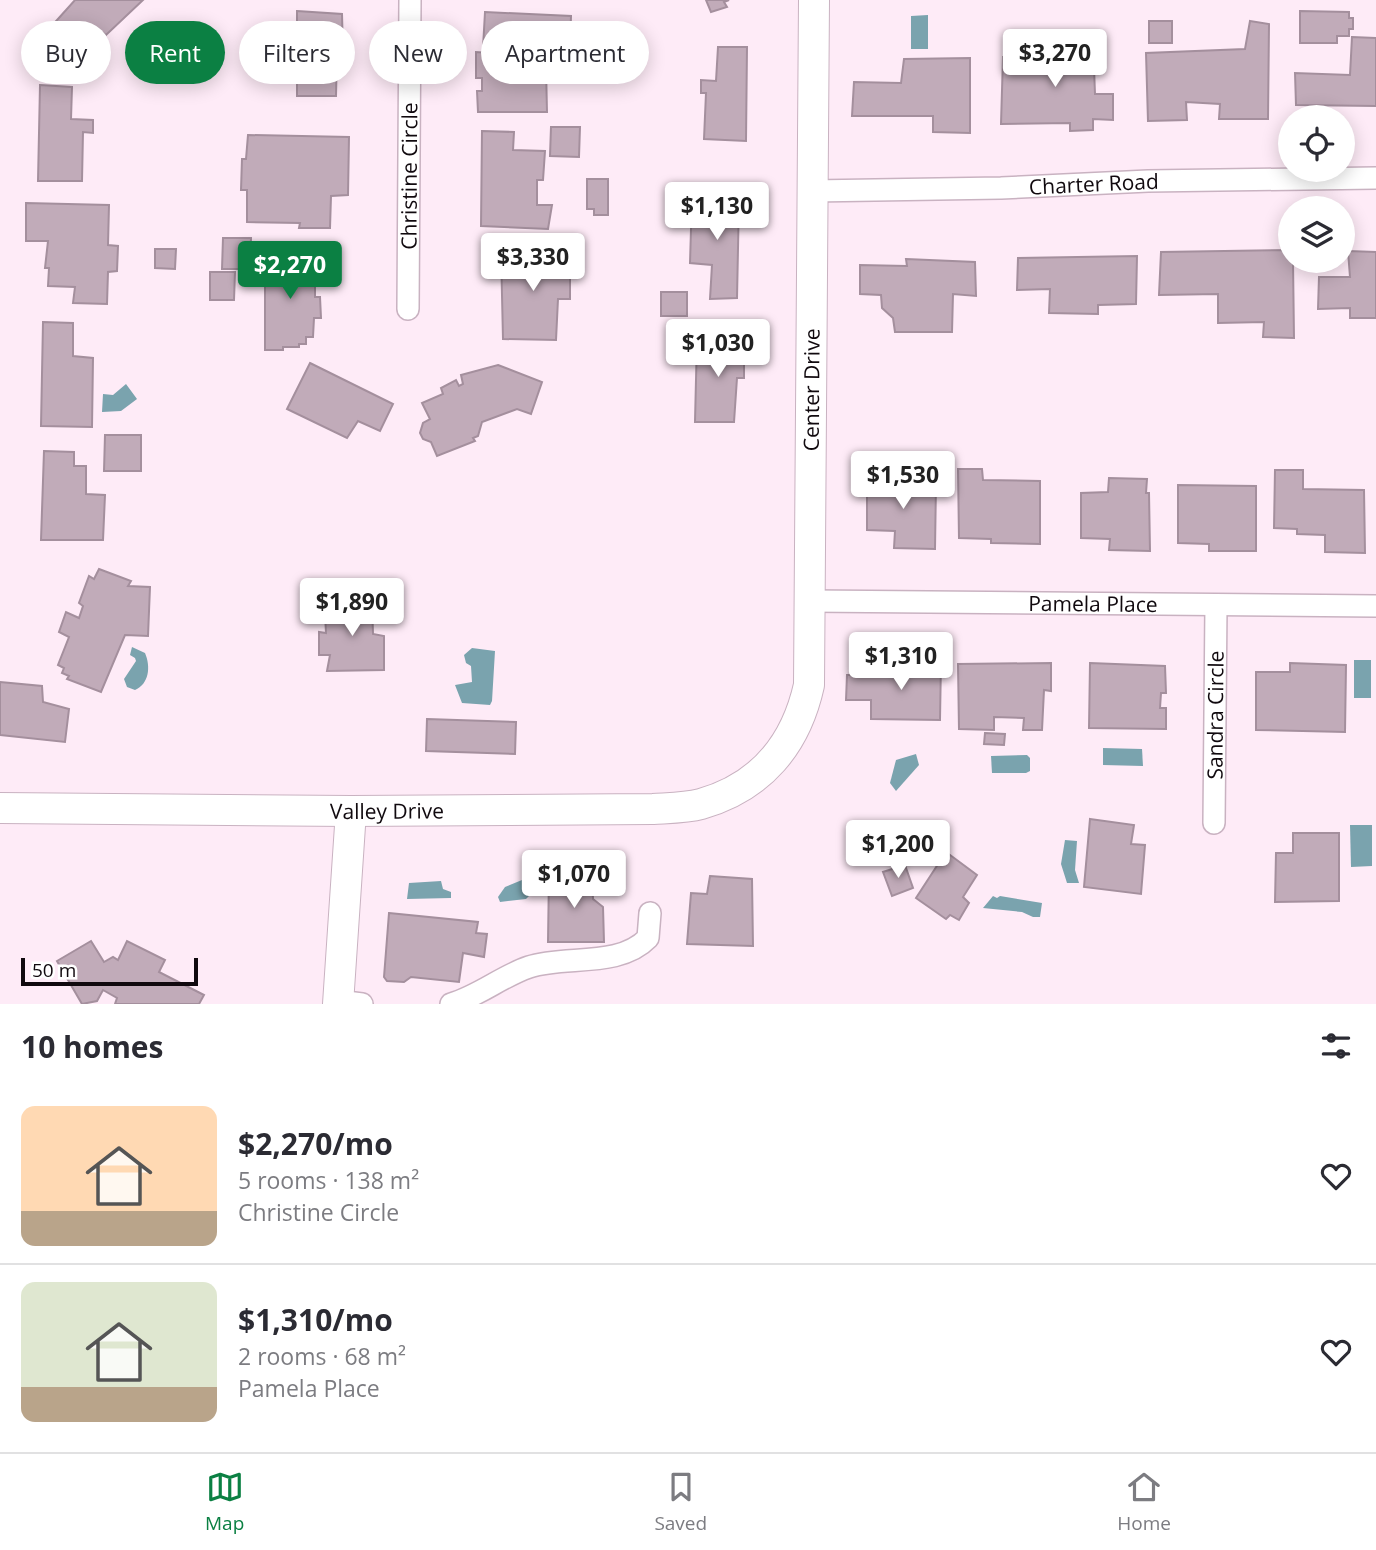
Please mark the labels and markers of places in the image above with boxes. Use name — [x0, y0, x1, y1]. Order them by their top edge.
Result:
pin: $3,270 — [998, 29, 1112, 89]
pin: $1,130 — [660, 182, 774, 242]
pin: $3,330 — [476, 233, 590, 293]
pin: $2,270 — [233, 242, 347, 301]
pin: $1,030 — [661, 320, 775, 379]
pin: $1,530 — [846, 452, 960, 511]
pin: $1,890 — [295, 578, 409, 638]
pin: $1,310 — [844, 632, 958, 692]
pin: $1,200 — [841, 820, 955, 880]
pin: $1,070 — [517, 850, 631, 910]

